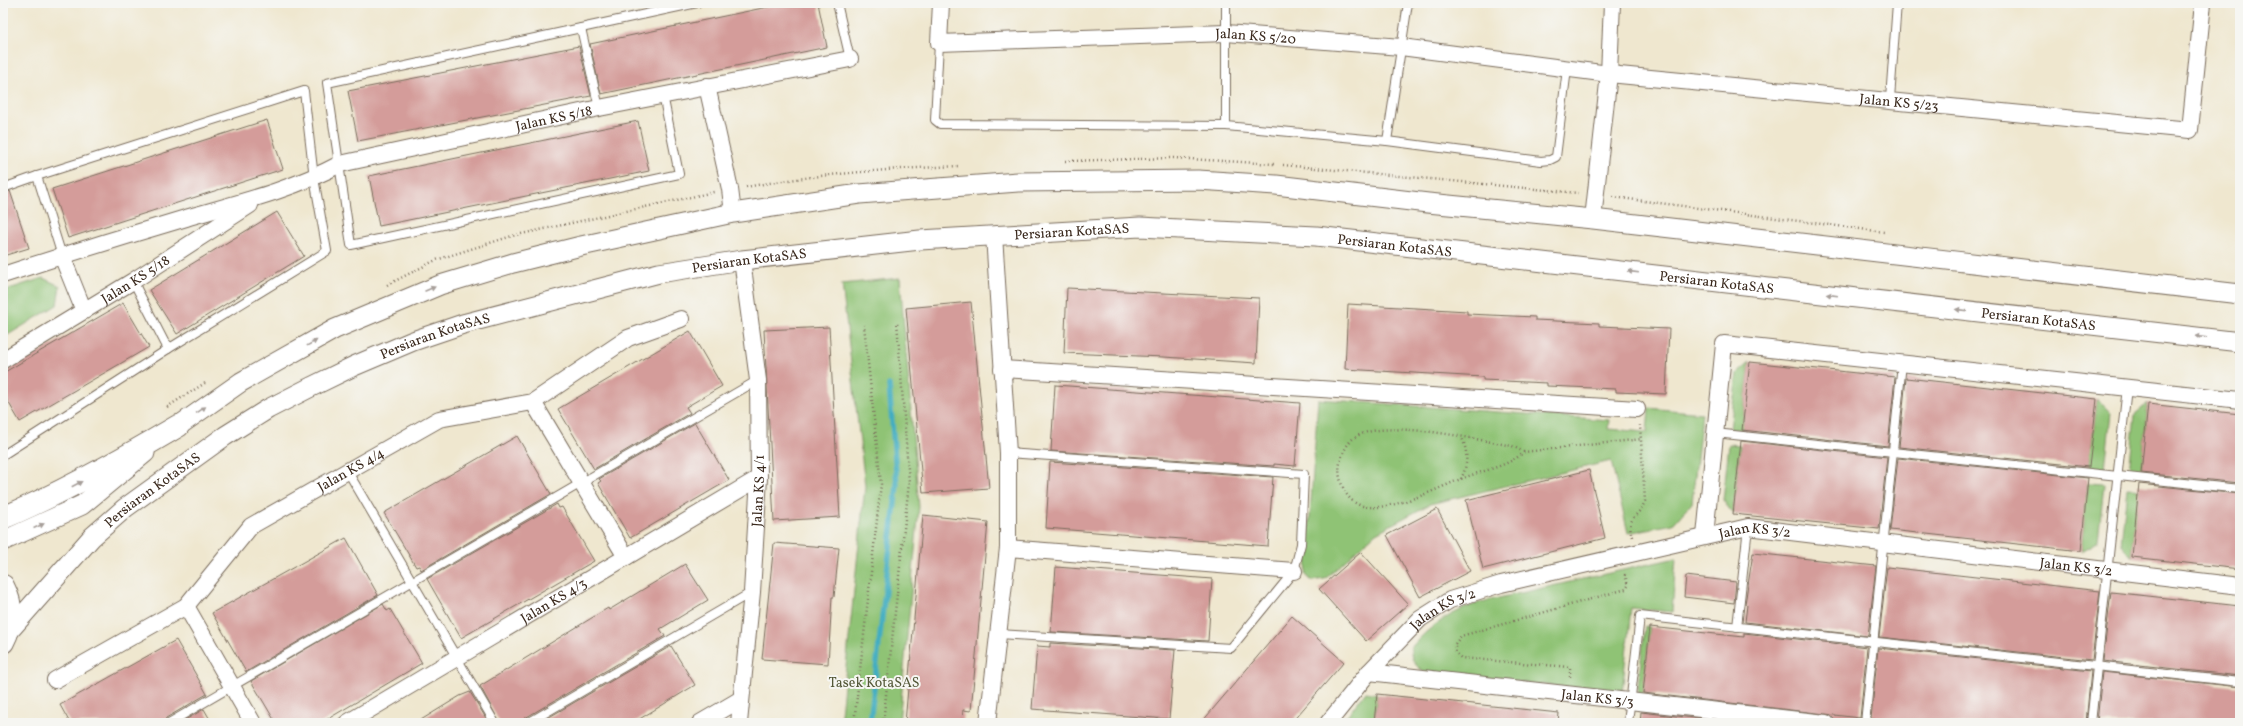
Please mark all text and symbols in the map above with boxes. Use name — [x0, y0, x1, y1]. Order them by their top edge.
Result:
street label: Jalan KS 5/20 — [1215, 25, 1297, 50]
street label: Jalan KS 5/23 — [1859, 90, 1939, 117]
street label: Jalan KS 5/18 — [514, 102, 594, 137]
street label: Persiaran KotaSAS — [1014, 220, 1130, 245]
street label: Persiaran KotaSAS — [1336, 231, 1453, 263]
street label: Persiaran KotaSAS — [691, 245, 808, 279]
street label: Jalan KS 5/18 — [98, 251, 174, 309]
street label: Persiaran KotaSAS — [1658, 267, 1775, 299]
one-way arrow — [1627, 269, 1639, 275]
one-way arrow — [424, 286, 435, 292]
one-way arrow — [1826, 292, 1838, 298]
street label: Persiaran KotaSAS — [1980, 304, 2097, 336]
one-way arrow — [1955, 306, 1967, 313]
street label: Persiaran KotaSAS — [377, 309, 492, 365]
one-way arrow — [2195, 334, 2207, 340]
one-way arrow — [306, 339, 317, 346]
one-way arrow — [195, 406, 206, 414]
street label: Jalan KS 4/4 — [314, 444, 388, 497]
street label: Persiaran KotaSAS — [101, 449, 205, 533]
street label: Jalan KS 4/1 — [748, 455, 770, 528]
one-way arrow — [71, 481, 83, 488]
street label: Jalan KS 3/2 — [1717, 519, 1792, 544]
one-way arrow — [33, 523, 44, 529]
street label: Jalan KS 3/2 — [2039, 554, 2113, 582]
street label: Jalan KS 4/3 — [517, 574, 591, 629]
street label: Jalan KS 3/2 — [1406, 585, 1478, 635]
park label: Tasek KotaSAS — [829, 674, 919, 693]
street label: Jalan KS 3/3 — [1560, 686, 1635, 712]

